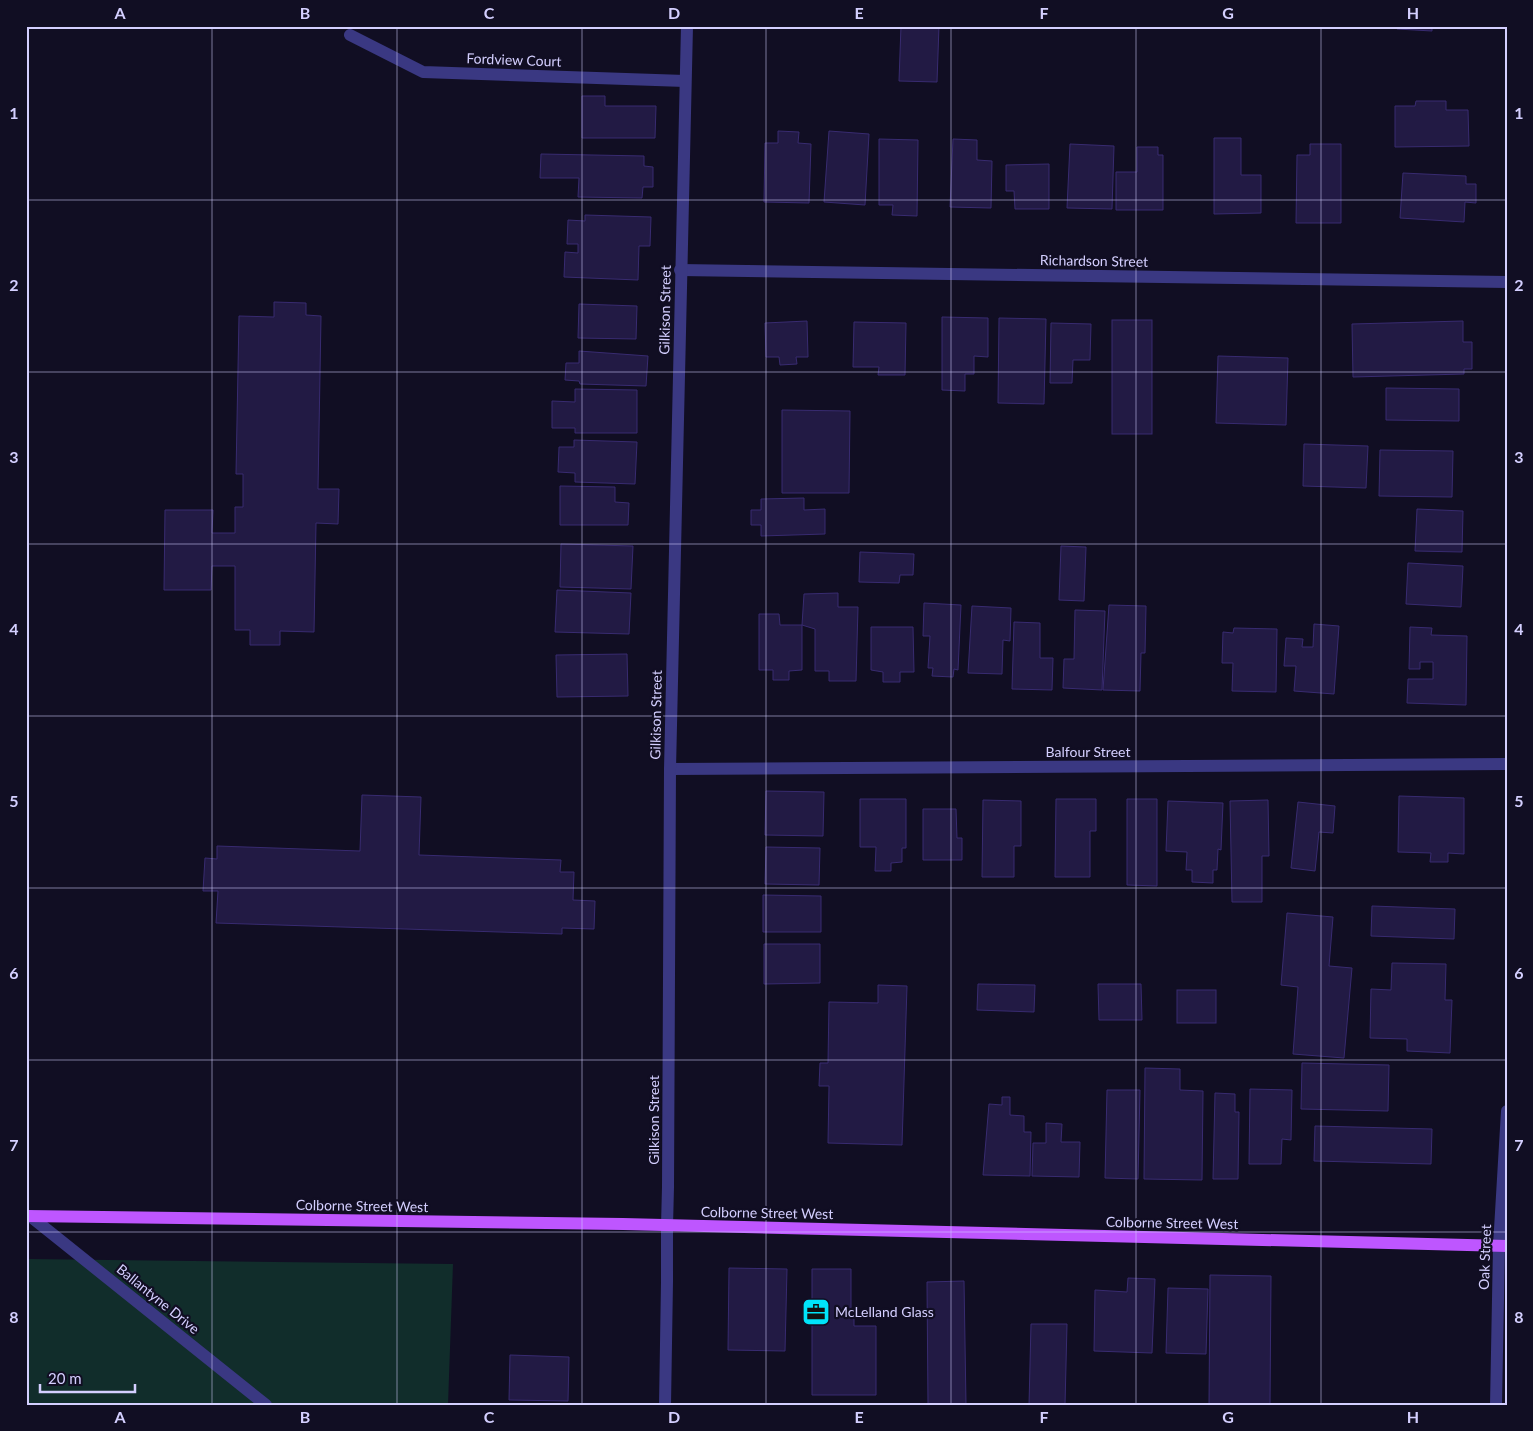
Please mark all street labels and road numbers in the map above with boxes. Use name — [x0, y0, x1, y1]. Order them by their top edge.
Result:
street label: Fordview Court — [466, 49, 562, 70]
street label: Richardson Street — [1040, 251, 1148, 270]
street label: Gilkison Street — [655, 265, 674, 355]
street label: Gilkison Street — [646, 670, 665, 760]
street label: Balfour Street — [1046, 743, 1130, 760]
street label: Gilkison Street — [645, 1075, 662, 1165]
street label: Colborne Street West — [296, 1196, 428, 1215]
street label: Colborne Street West — [701, 1203, 833, 1222]
street label: Colborne Street West — [1106, 1213, 1238, 1232]
street label: Oak Street — [1475, 1224, 1494, 1290]
street label: Ballantyne Drive — [113, 1260, 203, 1337]

